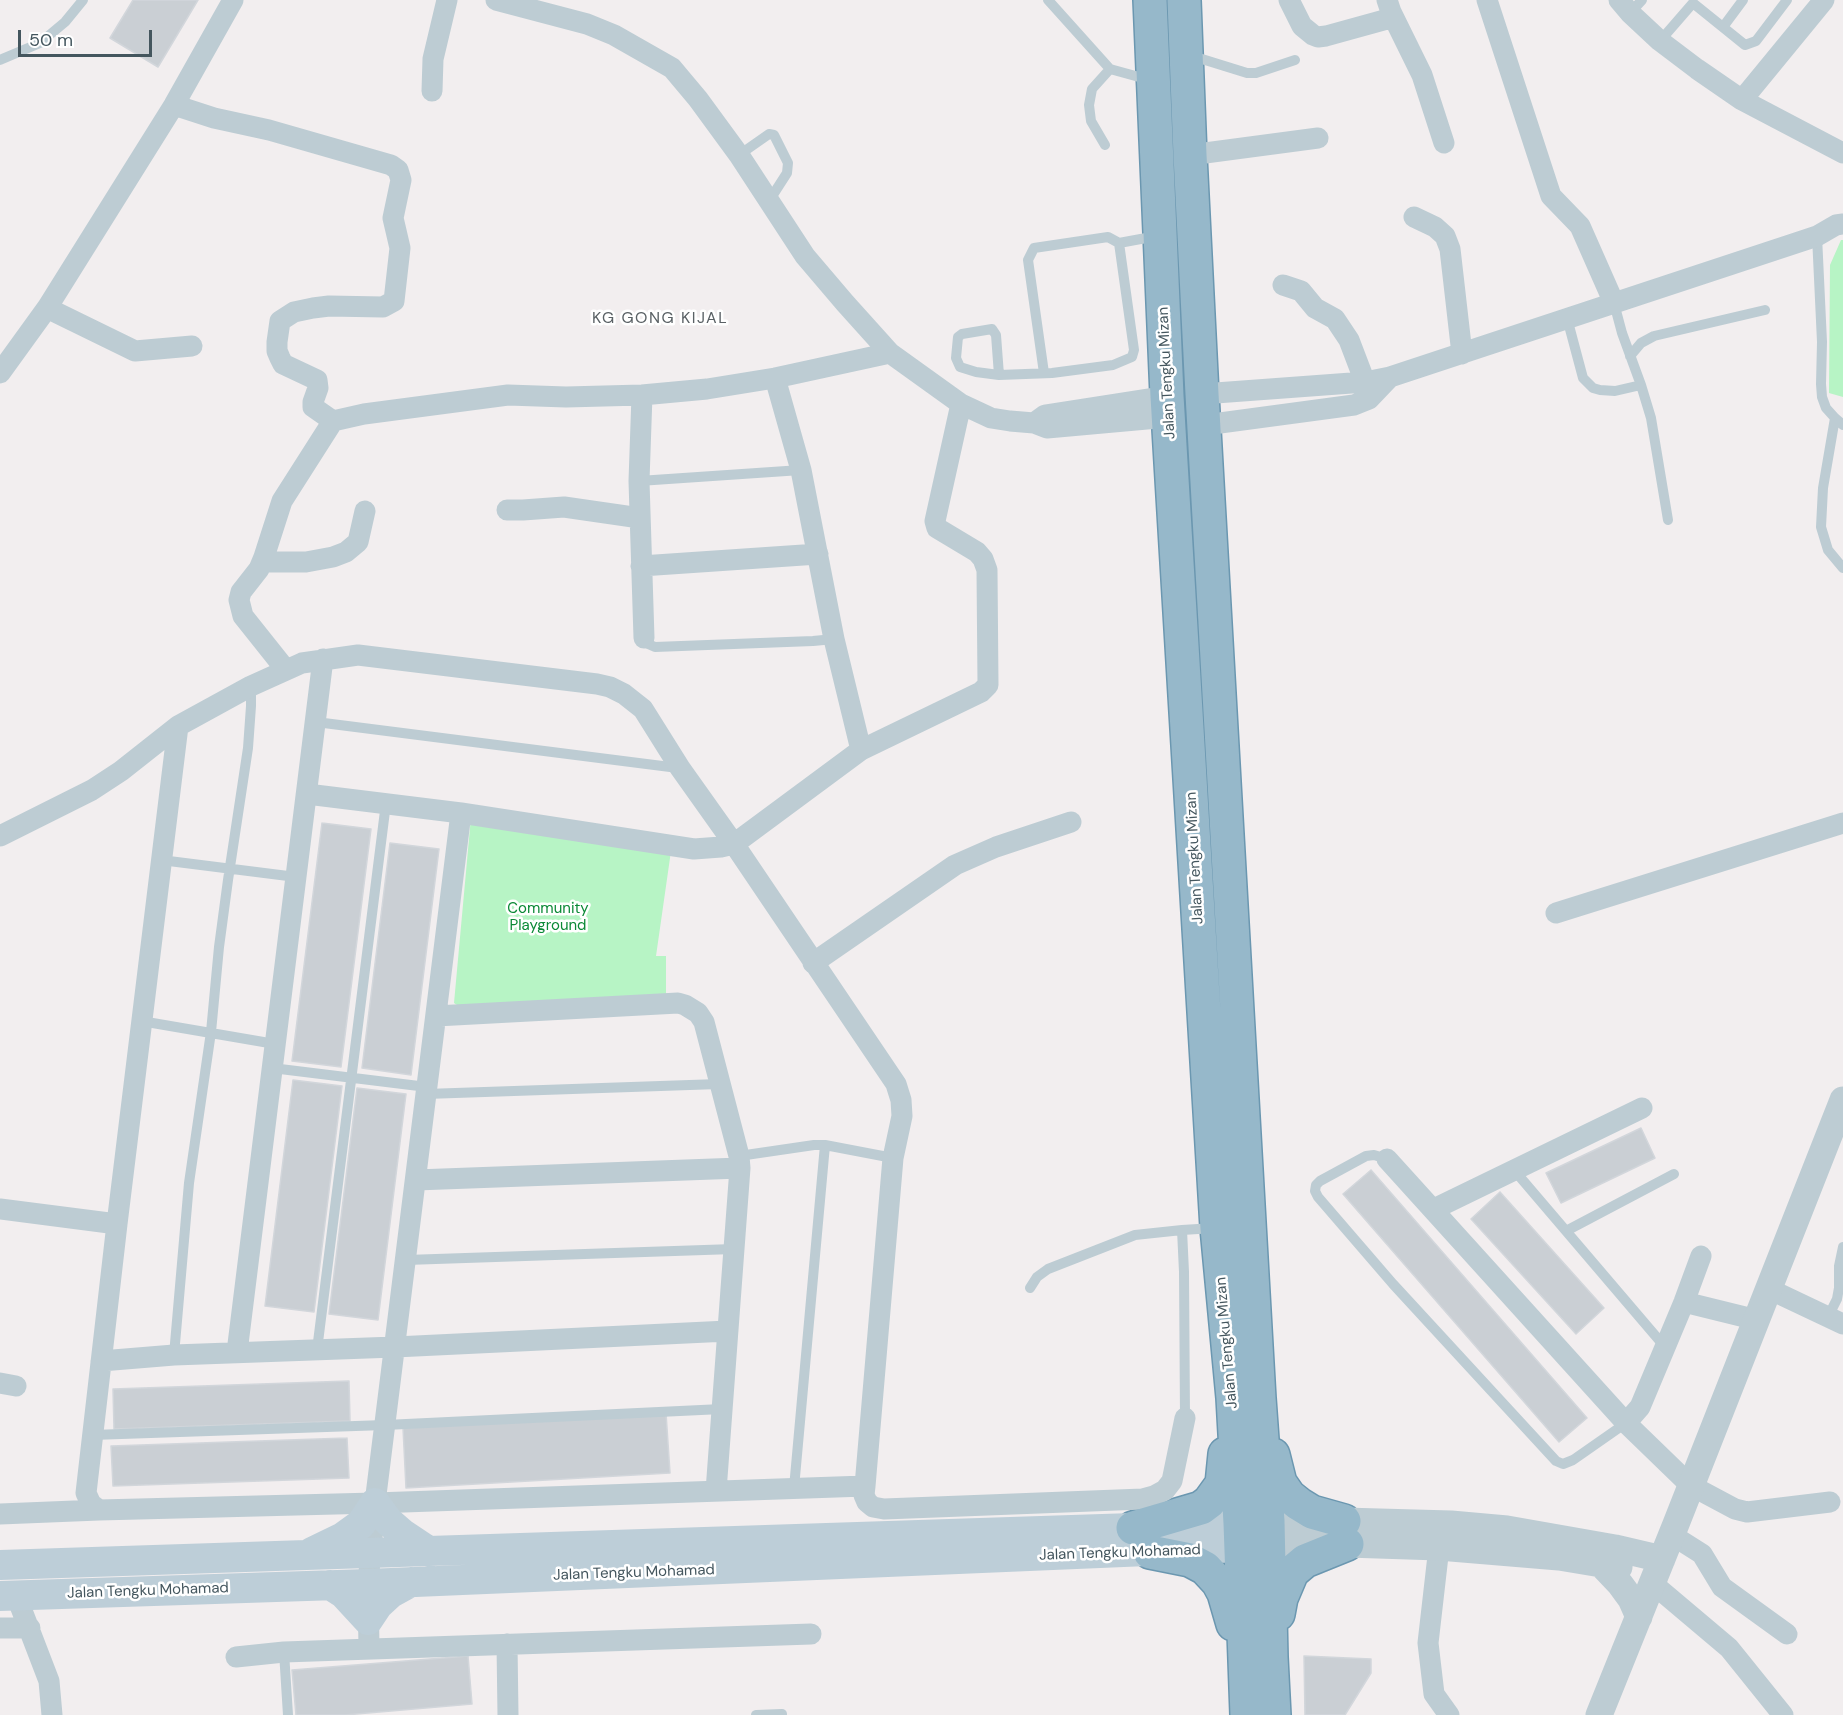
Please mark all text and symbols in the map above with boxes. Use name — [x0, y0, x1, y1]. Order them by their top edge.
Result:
scale bar — [21, 18, 154, 56]
text: 50 m — [29, 28, 73, 52]
street label: Jalan Tengku Mizan — [1155, 306, 1179, 440]
district label: KG GONG KIJAL — [592, 309, 728, 329]
street label: Jalan Tengku Mizan — [1183, 791, 1207, 925]
park label: Community Playground — [507, 900, 589, 935]
street label: Jalan Tengku Mizan — [1212, 1276, 1242, 1410]
street label: Jalan Tengku Mohamad — [1039, 1541, 1201, 1565]
street label: Jalan Tengku Mohamad — [553, 1561, 715, 1585]
street label: Jalan Tengku Mohamad — [67, 1579, 229, 1603]

